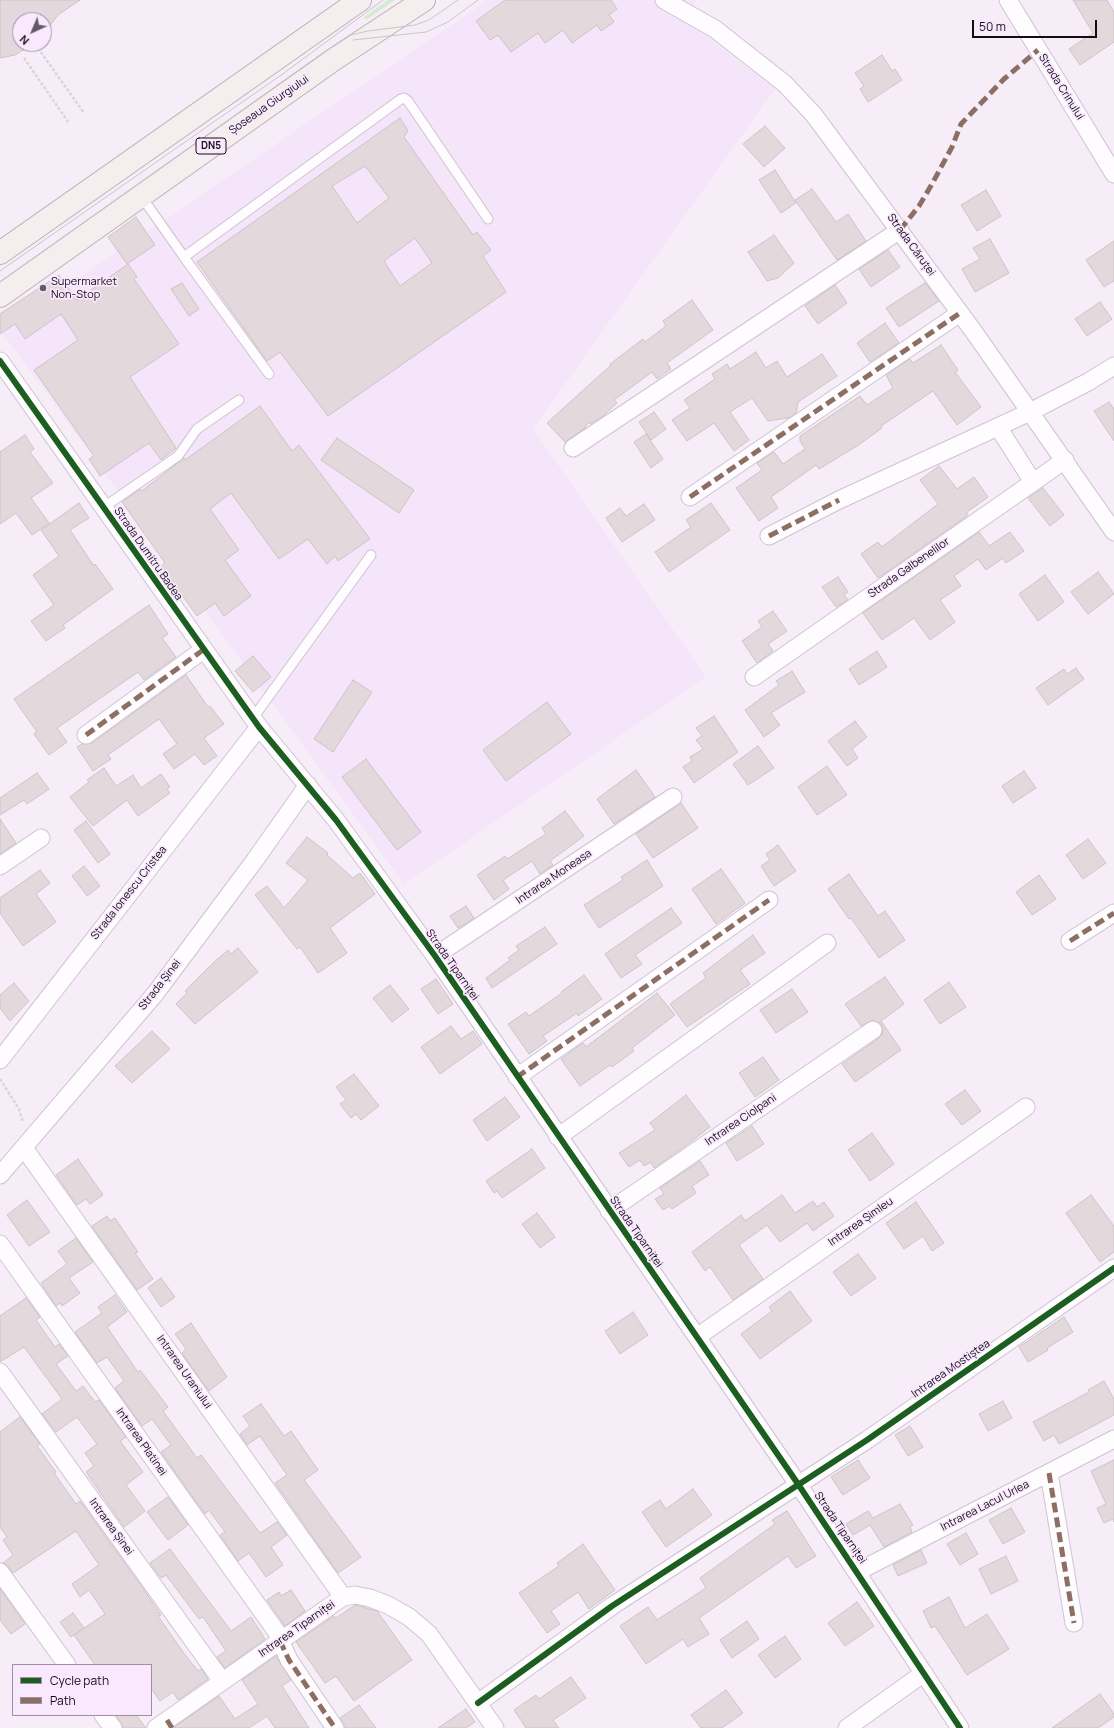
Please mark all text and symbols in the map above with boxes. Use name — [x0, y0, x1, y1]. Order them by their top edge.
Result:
north arrow — [12, 12, 52, 52]
scale bar — [974, 12, 1099, 38]
text: 50 m — [979, 18, 1006, 35]
text: N — [16, 32, 32, 48]
street label: Strada Crinului — [1036, 52, 1086, 122]
street label: Șoseaua Giurgiului — [227, 73, 311, 137]
road number: DN5 — [196, 138, 226, 154]
street label: Strada Căruței — [884, 211, 938, 279]
place label: Supermarket Non-Stop — [51, 275, 117, 301]
marker: Supermarket Non-Stop — [38, 283, 48, 293]
street label: Strada Dumitru Badea — [111, 505, 185, 603]
street label: Strada Galbenelilor — [866, 535, 952, 601]
street label: Strada Ionescu Cristea — [88, 844, 170, 942]
street label: Intrarea Moneasa — [514, 847, 594, 907]
street label: Strada Tiparniței — [423, 927, 481, 1003]
street label: Strada Șinei — [136, 957, 184, 1013]
street label: Intrarea Ciolpani — [703, 1091, 779, 1149]
street label: Strada Tiparniței — [607, 1194, 665, 1270]
street label: Intrarea Șimleu — [826, 1195, 896, 1249]
street label: Intrarea Uraniului — [154, 1333, 214, 1411]
street label: Intrarea Mostiștea — [909, 1337, 993, 1401]
street label: Intrarea Platinei — [113, 1406, 169, 1478]
street label: Intrarea Lacul Urlea — [938, 1478, 1032, 1534]
street label: Strada Tiparniței — [811, 1490, 869, 1566]
street label: Intrarea Șinei — [86, 1496, 136, 1558]
street label: Intrarea Tiparniței — [256, 1598, 338, 1660]
legend — [12, 1664, 152, 1716]
text: Cycle path — [50, 1672, 109, 1689]
text: Path — [50, 1692, 76, 1709]

